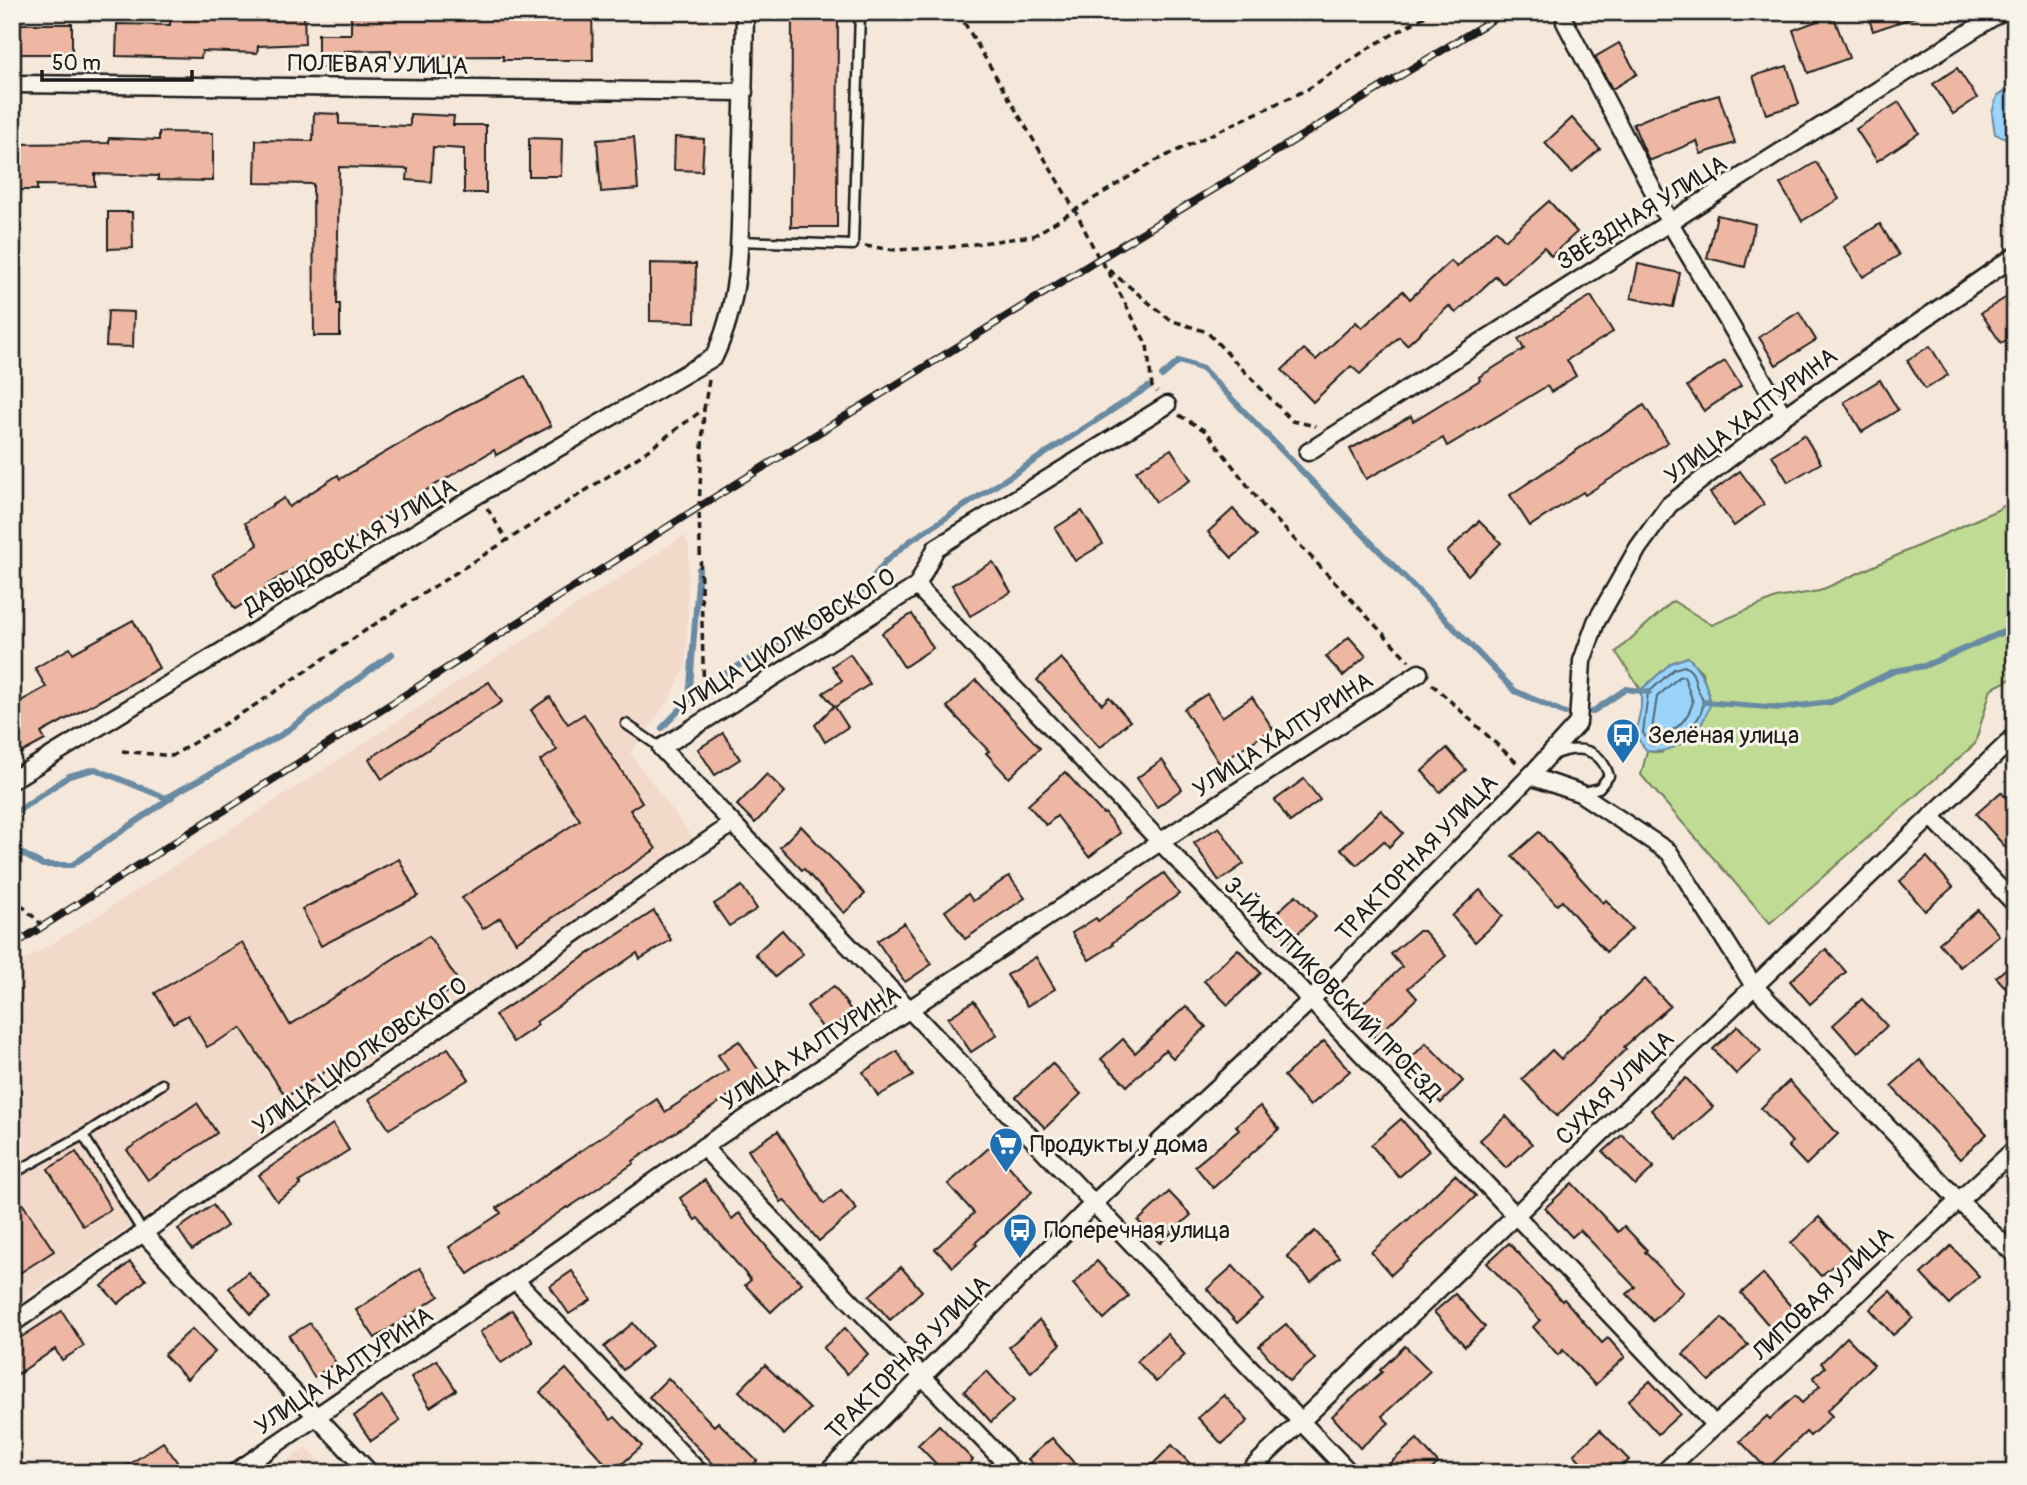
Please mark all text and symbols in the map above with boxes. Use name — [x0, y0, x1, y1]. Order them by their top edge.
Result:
scale bar — [42, 38, 192, 82]
street label: ПОЛЕВАЯ УЛИЦА — [287, 49, 469, 81]
text: 50 m — [52, 50, 101, 77]
street label: ЗВЁЗДНАЯ УЛИЦА — [1552, 149, 1732, 277]
street label: УЛИЦА ХАЛТУРИНА — [1659, 342, 1843, 490]
street label: ДАВЫДОВСКАЯ УЛИЦА — [237, 472, 462, 623]
street label: УЛИЦА ЦИОЛКОВСКОГО — [669, 562, 901, 722]
street label: УЛИЦА ХАЛТУРИНА — [1188, 666, 1378, 804]
bus stop icon: Зелёная улица — [1604, 716, 1642, 765]
place label: Зелёная улица — [1648, 721, 1799, 750]
street label: ТРАКТОРНАЯ УЛИЦА — [1330, 769, 1504, 947]
street label: 3-Й ЖЕЛТИКОВСКИЙ ПРОЕЗД — [1217, 871, 1447, 1108]
street label: УЛИЦА ЦИОЛКОВСКОГО — [247, 971, 473, 1141]
street label: УЛИЦА ХАЛТУРИНА — [716, 979, 906, 1117]
street label: СУХАЯ УЛИЦА — [1550, 1025, 1680, 1151]
supermarket icon: Продукты у дома — [987, 1125, 1025, 1174]
place label: Продукты у дома — [1030, 1130, 1208, 1159]
bus stop icon: Поперечная улица — [1001, 1211, 1039, 1260]
place label: Поперечная улица — [1044, 1216, 1230, 1245]
street label: ЛИПОВАЯ УЛИЦА — [1746, 1221, 1900, 1368]
street label: ТРАКТОРНАЯ УЛИЦА — [820, 1270, 996, 1446]
street label: УЛИЦА ХАЛТУРИНА — [249, 1301, 439, 1441]

